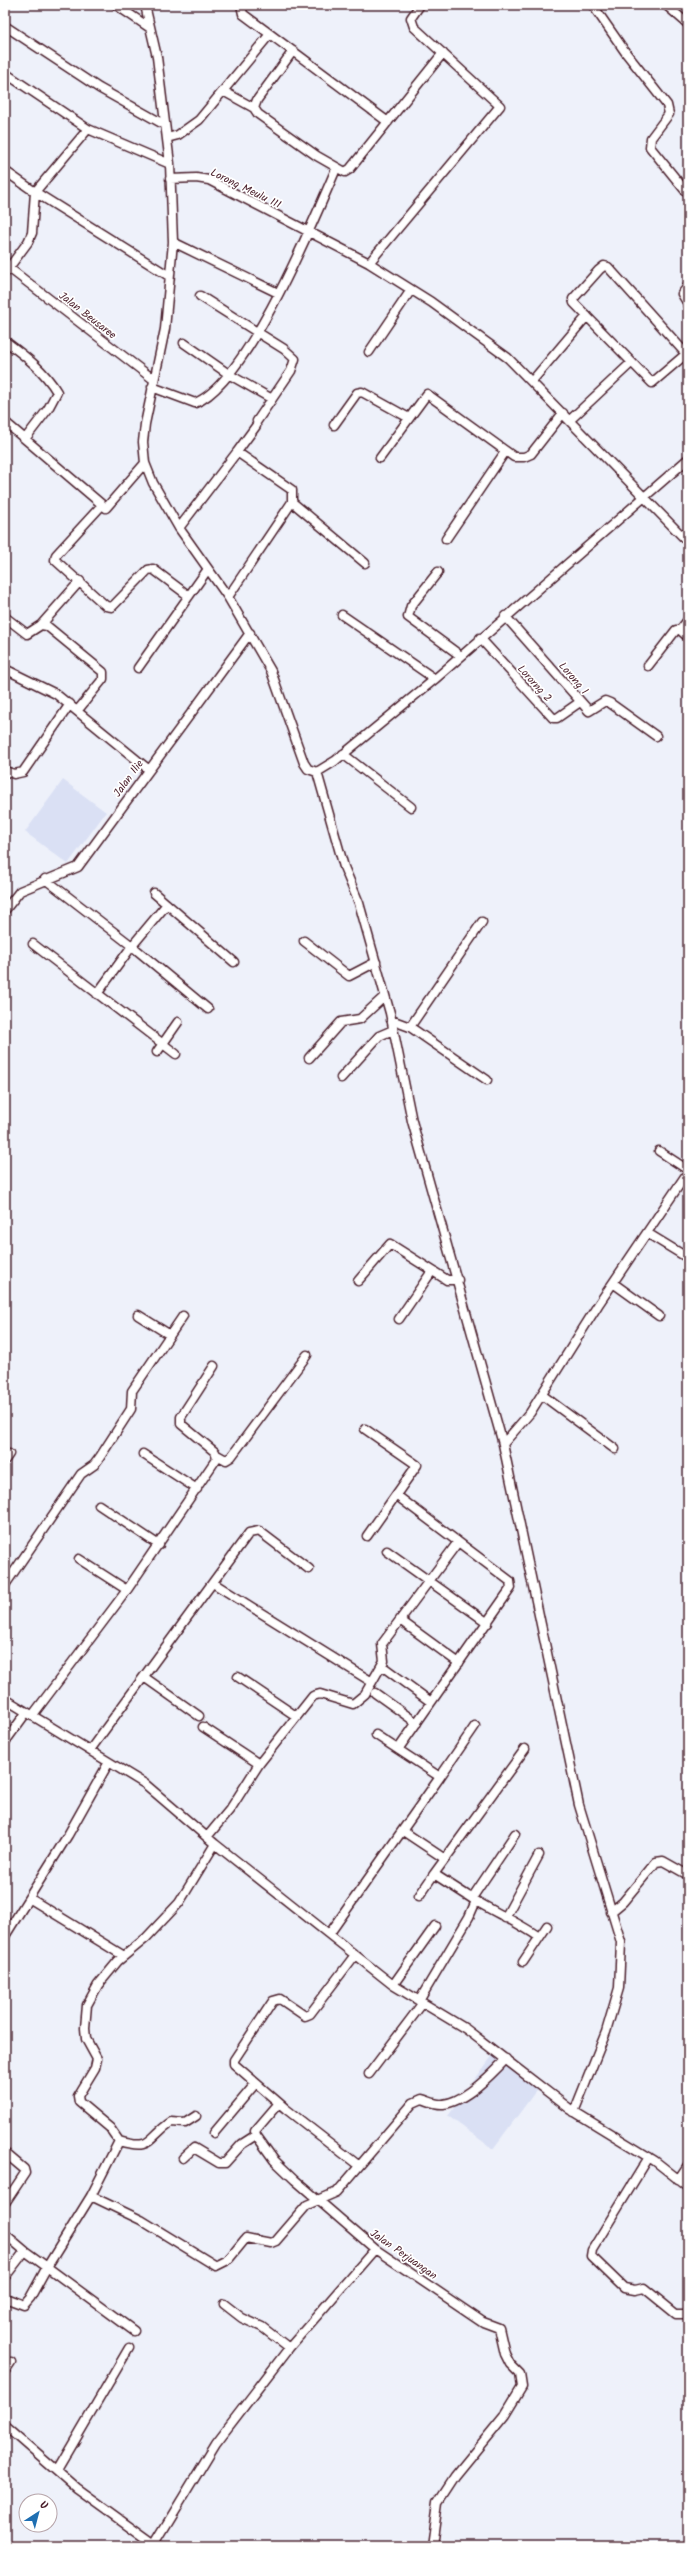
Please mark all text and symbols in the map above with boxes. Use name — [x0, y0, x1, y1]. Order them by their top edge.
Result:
street label: Lorong Meulu III — [207, 164, 284, 214]
street label: Jalan Beusaree — [55, 287, 120, 344]
street label: Lorong 1 — [554, 658, 593, 699]
street label: Lororng 2 — [512, 661, 556, 706]
street label: Jalan Ilie — [109, 756, 148, 801]
street label: Jalan Perjuangan — [366, 2225, 441, 2285]
north arrow — [18, 2493, 58, 2533]
text: U — [35, 2497, 52, 2515]

